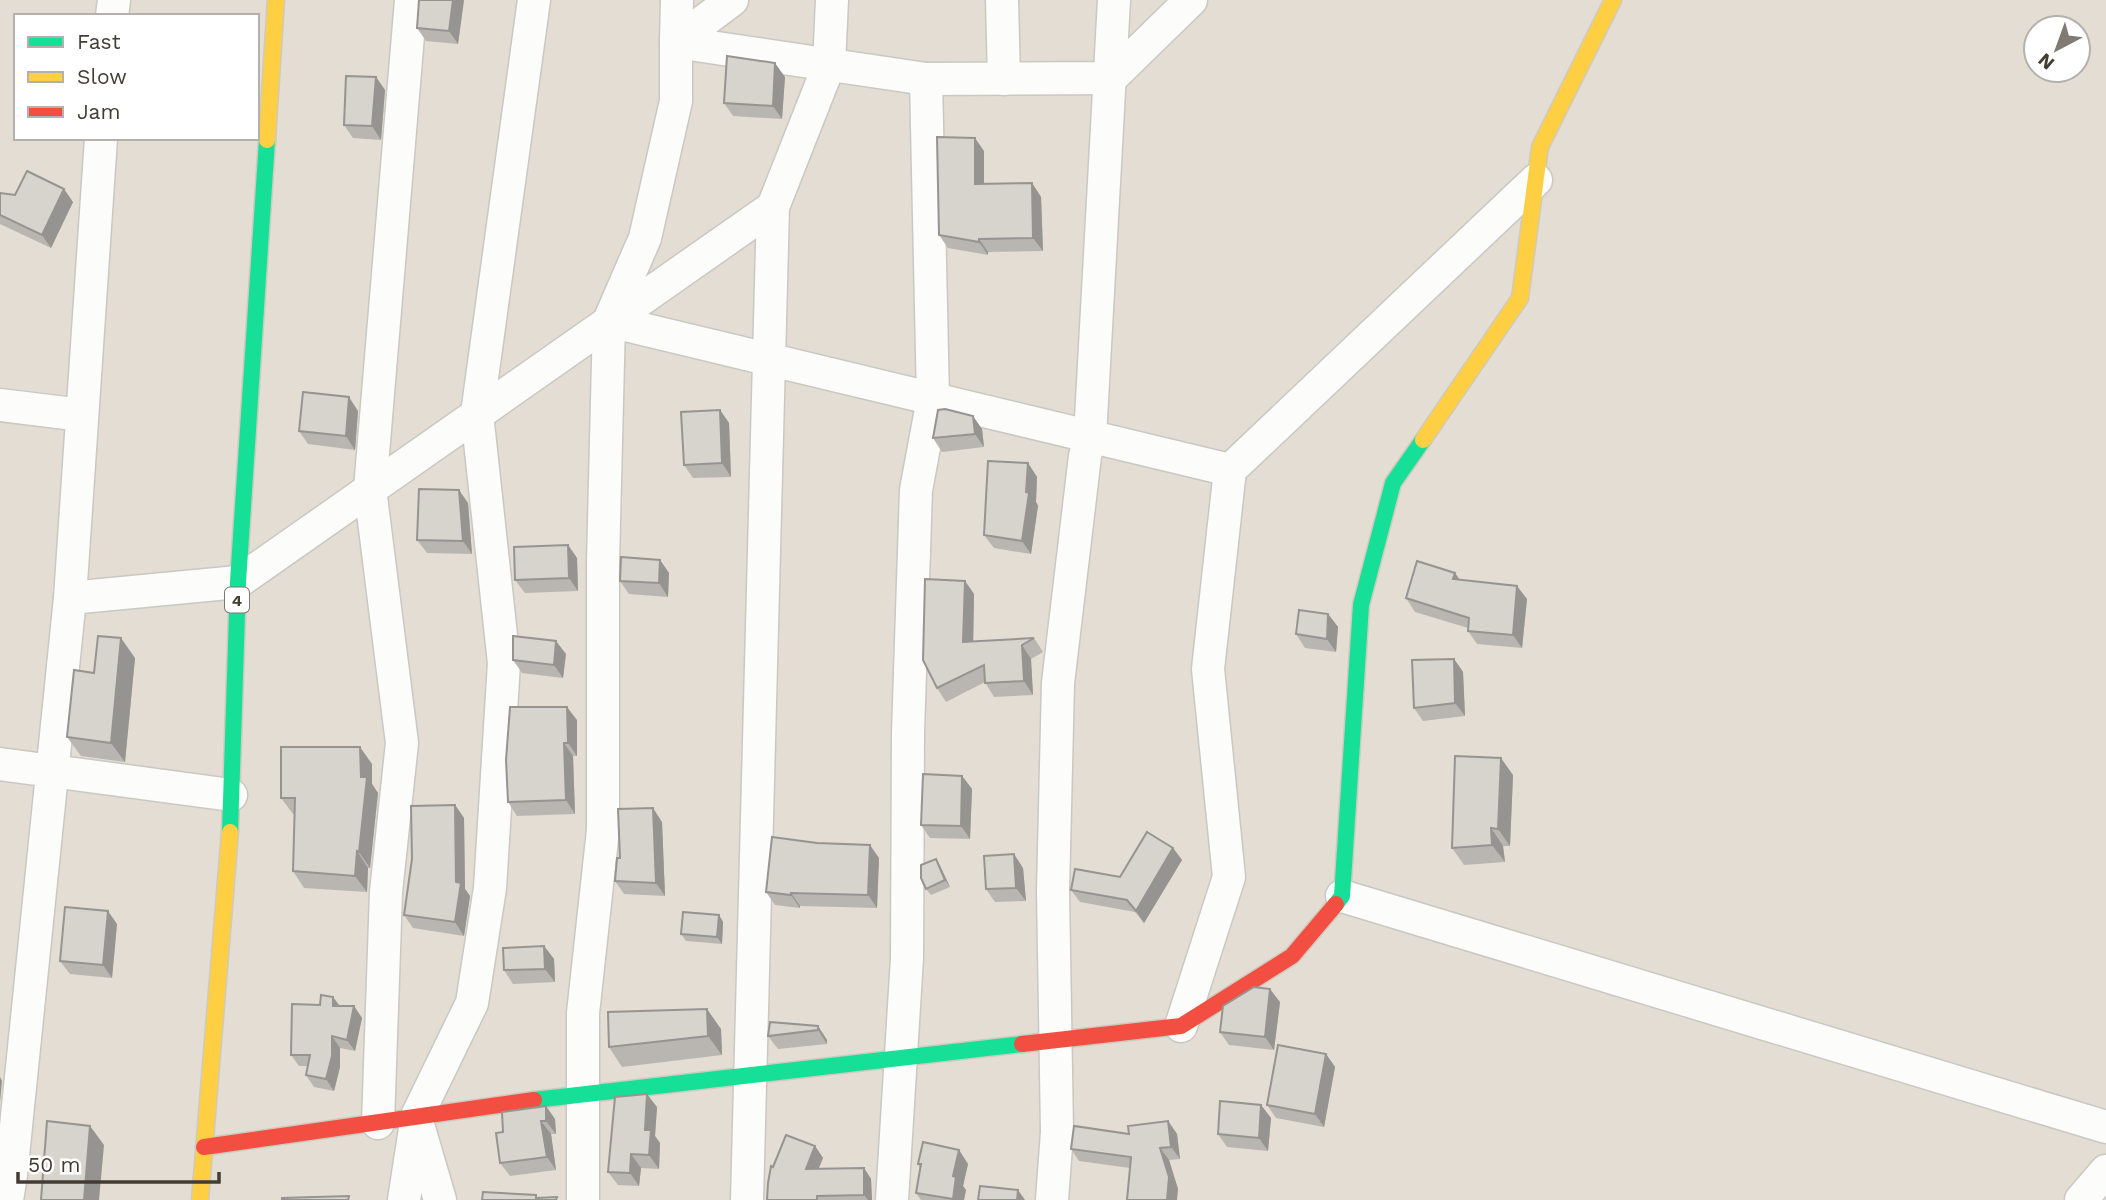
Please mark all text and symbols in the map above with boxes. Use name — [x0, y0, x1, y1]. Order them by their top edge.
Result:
legend — [14, 14, 259, 140]
north arrow — [2022, 14, 2092, 84]
text: Fast — [77, 29, 121, 54]
text: N — [2033, 48, 2059, 75]
text: Slow — [77, 64, 127, 89]
text: Jam — [77, 99, 120, 124]
road number: 4 — [225, 587, 249, 612]
scale bar — [18, 1140, 219, 1184]
text: 50 m — [28, 1152, 80, 1177]

